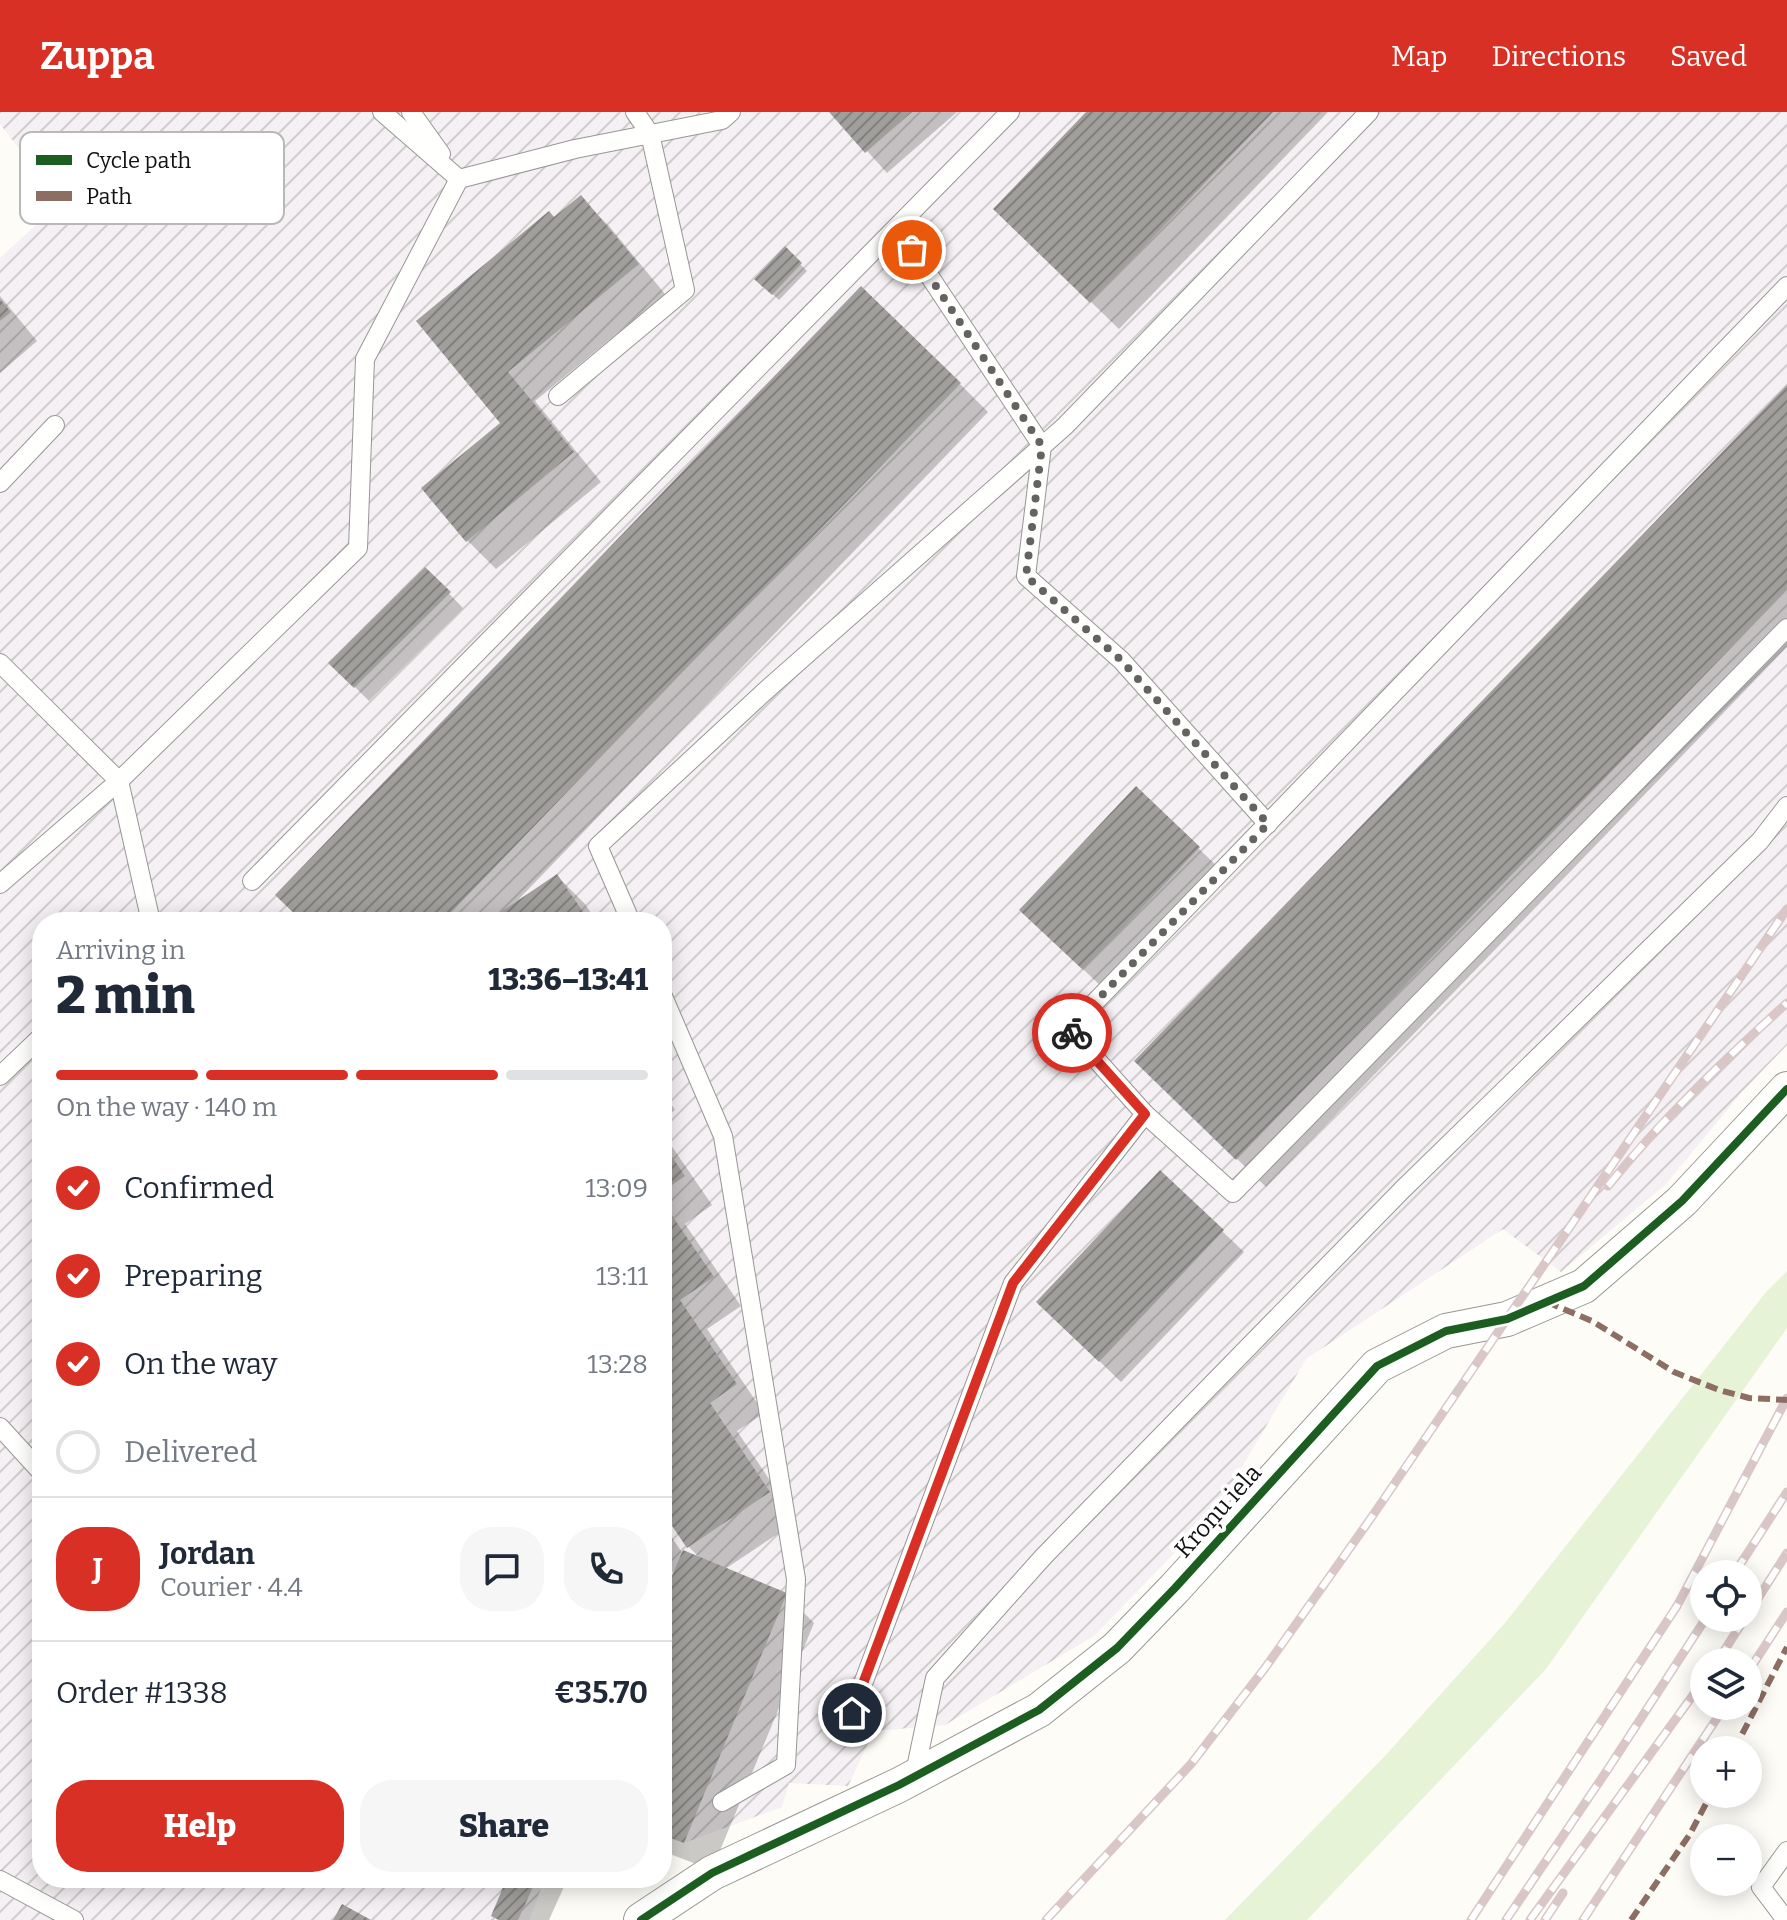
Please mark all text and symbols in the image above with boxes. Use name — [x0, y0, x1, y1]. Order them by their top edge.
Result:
text: Zuppa — [40, 33, 155, 79]
text: Map — [1391, 40, 1447, 73]
text: Directions — [1491, 40, 1626, 73]
text: Saved — [1670, 40, 1747, 73]
legend — [20, 132, 284, 224]
text: Cycle path — [86, 147, 191, 174]
text: Path — [86, 183, 132, 210]
pin — [878, 216, 946, 284]
icon: bag — [890, 228, 934, 272]
text: Arriving in — [56, 935, 185, 966]
text: 13:36–13:41 — [488, 962, 648, 998]
text: 2 min — [56, 964, 195, 1027]
courier — [1032, 993, 1112, 1073]
icon: bike — [1050, 1011, 1094, 1055]
text: On the way · 140 m — [56, 1092, 277, 1123]
icon: check — [56, 1166, 100, 1210]
text: Confirmed — [124, 1170, 274, 1206]
text: 13:09 — [585, 1173, 648, 1204]
icon: check — [56, 1254, 100, 1298]
text: Preparing — [124, 1258, 262, 1294]
text: 13:11 — [596, 1261, 648, 1292]
icon: check — [56, 1342, 100, 1386]
text: On the way — [124, 1346, 277, 1382]
text: 13:28 — [587, 1349, 648, 1380]
text: Delivered — [124, 1434, 257, 1470]
street label: Kroņu iela — [1169, 1459, 1268, 1564]
button: chat — [460, 1527, 544, 1611]
button: phone — [564, 1527, 648, 1611]
text: Jordan — [160, 1536, 255, 1572]
text: J — [93, 1551, 103, 1587]
map controls — [1690, 1560, 1762, 1896]
button: locate — [1690, 1560, 1762, 1632]
text: Courier · 4.4 — [160, 1572, 303, 1603]
button: layers — [1690, 1648, 1762, 1720]
text: Order #1338 — [56, 1675, 228, 1711]
text: €35.70 — [554, 1675, 648, 1711]
pin — [818, 1679, 886, 1747]
icon: home — [830, 1691, 874, 1735]
button: + — [1690, 1736, 1762, 1808]
button: Help — [56, 1780, 344, 1872]
button: Share — [360, 1780, 648, 1872]
button: − — [1690, 1824, 1762, 1896]

